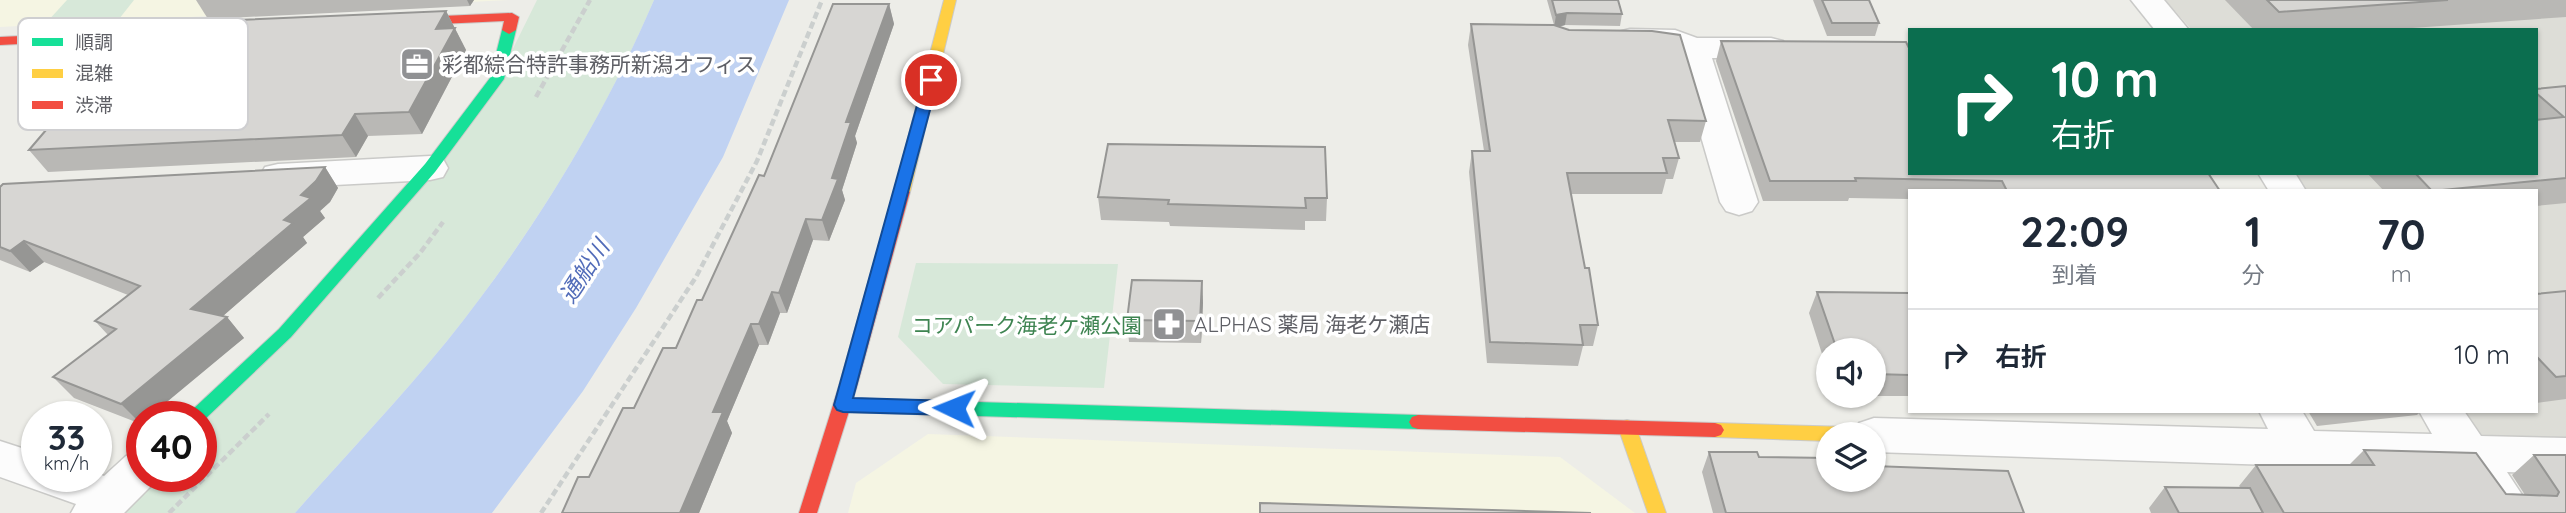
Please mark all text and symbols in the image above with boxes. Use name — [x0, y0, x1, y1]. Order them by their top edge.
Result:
legend — [18, 18, 248, 130]
text: 順調 — [75, 30, 113, 54]
office icon: 彩都綜合特許事務所新潟オフィス — [398, 45, 436, 83]
text: 10 m — [2051, 48, 2159, 109]
pin — [901, 50, 961, 110]
place label: 彩都綜合特許事務所新潟オフィス — [442, 51, 757, 77]
icon: right — [1936, 56, 2027, 147]
text: 混雑 — [75, 61, 113, 85]
icon: arrive — [912, 61, 950, 99]
text: 渋滞 — [75, 93, 113, 117]
text: 右折 — [2051, 114, 2115, 154]
text: 22:09 — [2020, 205, 2129, 258]
text: 1 — [2245, 205, 2261, 258]
text: 70 — [2377, 208, 2426, 261]
water label: 通船川 — [553, 232, 617, 308]
text: m — [2391, 259, 2412, 288]
text: 到着 — [2052, 260, 2098, 289]
text: 分 — [2242, 260, 2265, 289]
pharmacy icon: ALPHAS 薬局 海老ケ瀬店 — [1150, 305, 1188, 343]
place label: ALPHAS 薬局 海老ケ瀬店 — [1194, 311, 1430, 337]
park label: コアパーク海老ケ瀬公園 — [912, 312, 1142, 338]
icon: right — [1936, 336, 1974, 374]
map controls — [1816, 338, 1886, 492]
button: sound — [1816, 338, 1886, 408]
text: 10 m — [2454, 338, 2510, 371]
text: 右折 — [1995, 340, 2047, 373]
position arrow — [917, 371, 991, 445]
speed limit sign: 40 — [126, 401, 217, 492]
text: 33 — [48, 415, 85, 459]
button: layers — [1816, 422, 1886, 492]
text: km/h — [44, 452, 89, 475]

